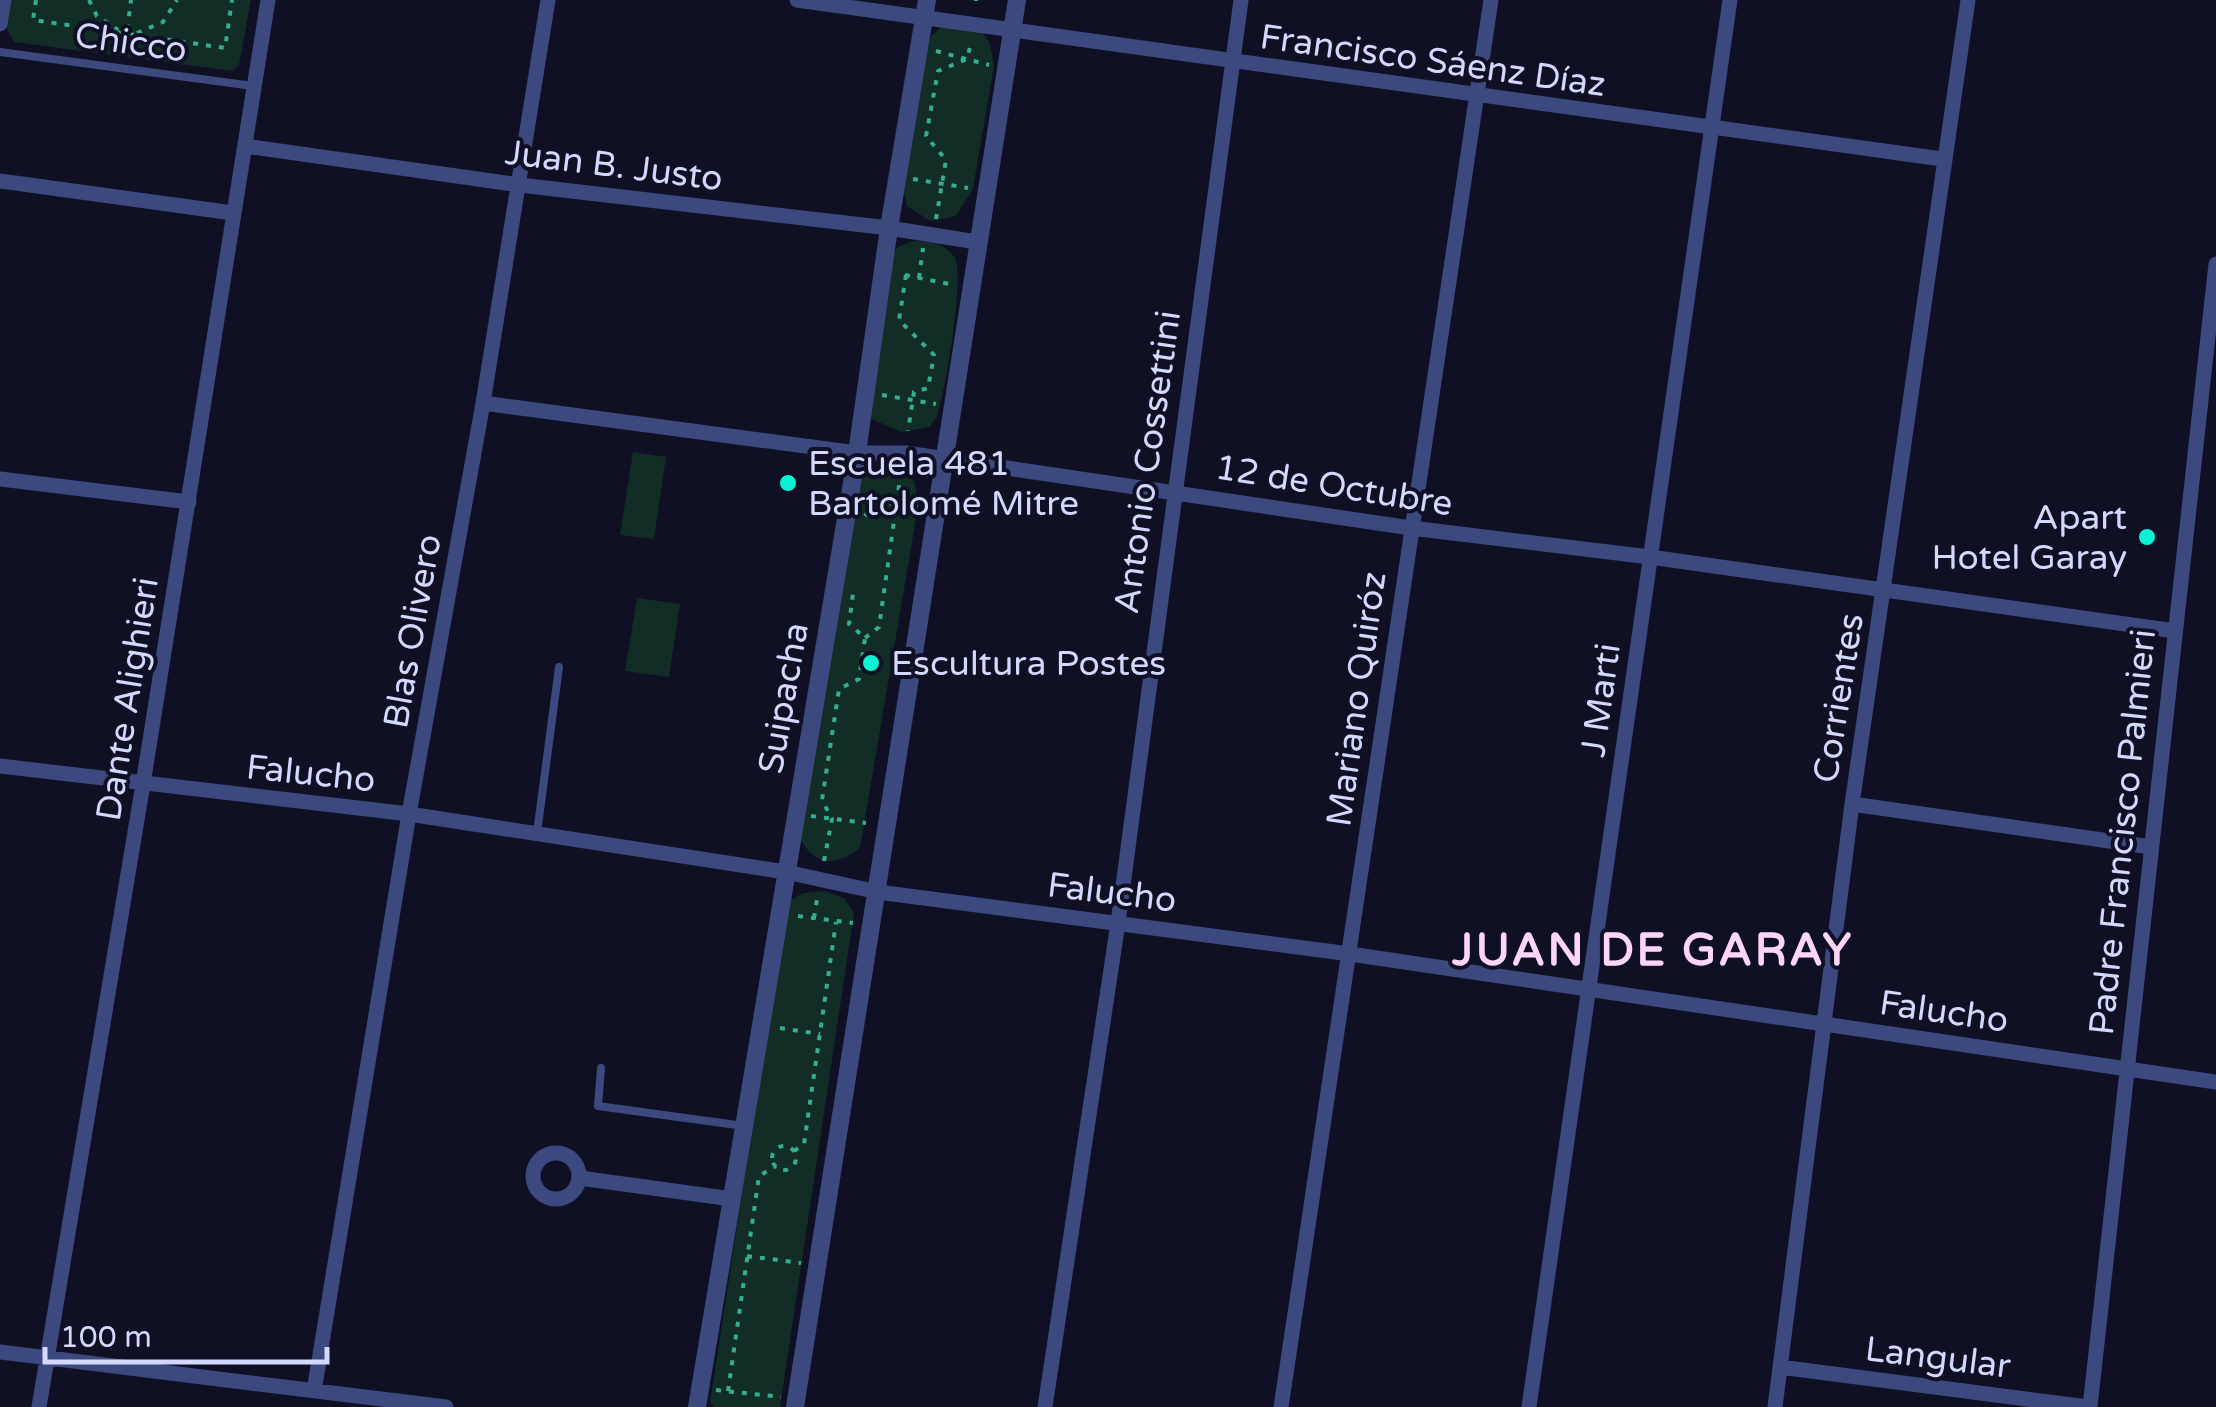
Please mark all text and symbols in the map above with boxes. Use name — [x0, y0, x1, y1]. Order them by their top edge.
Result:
street label: Chicco — [72, 14, 190, 72]
street label: Francisco Sáenz Díaz — [1257, 16, 1608, 106]
street label: Juan B. Justo — [503, 132, 725, 200]
street label: Antonio Cossettini — [1106, 308, 1190, 616]
place label: Escuela 481 Bartolomé Mitre — [808, 443, 1079, 525]
street label: 12 de Octubre — [1212, 446, 1456, 525]
marker: Escuela 481 Bartolomé Mitre — [777, 472, 799, 494]
place label: Apart Hotel Garay — [1931, 497, 2127, 579]
marker: Apart Hotel Garay — [2136, 526, 2158, 548]
street label: Blas Olivero — [375, 531, 451, 731]
street label: Mariano Quiróz — [1318, 569, 1396, 829]
street label: Dante Alighieri — [88, 574, 168, 824]
street label: Corrientes — [1805, 610, 1873, 786]
street label: Suipacha — [750, 619, 818, 777]
street label: Padre Francisco Palmieri — [2081, 627, 2165, 1037]
street label: J Marti — [1572, 641, 1630, 760]
place label: Escultura Postes — [891, 643, 1166, 685]
marker: Escultura Postes — [860, 652, 882, 674]
street label: Falucho — [244, 746, 378, 802]
street label: Falucho — [1045, 864, 1179, 922]
district label: JUAN DE GARAY — [1451, 924, 1854, 978]
street label: Falucho — [1877, 982, 2011, 1042]
scale bar — [45, 1302, 328, 1364]
text: 100 m — [60, 1319, 152, 1356]
street label: Langular — [1863, 1328, 2014, 1388]

